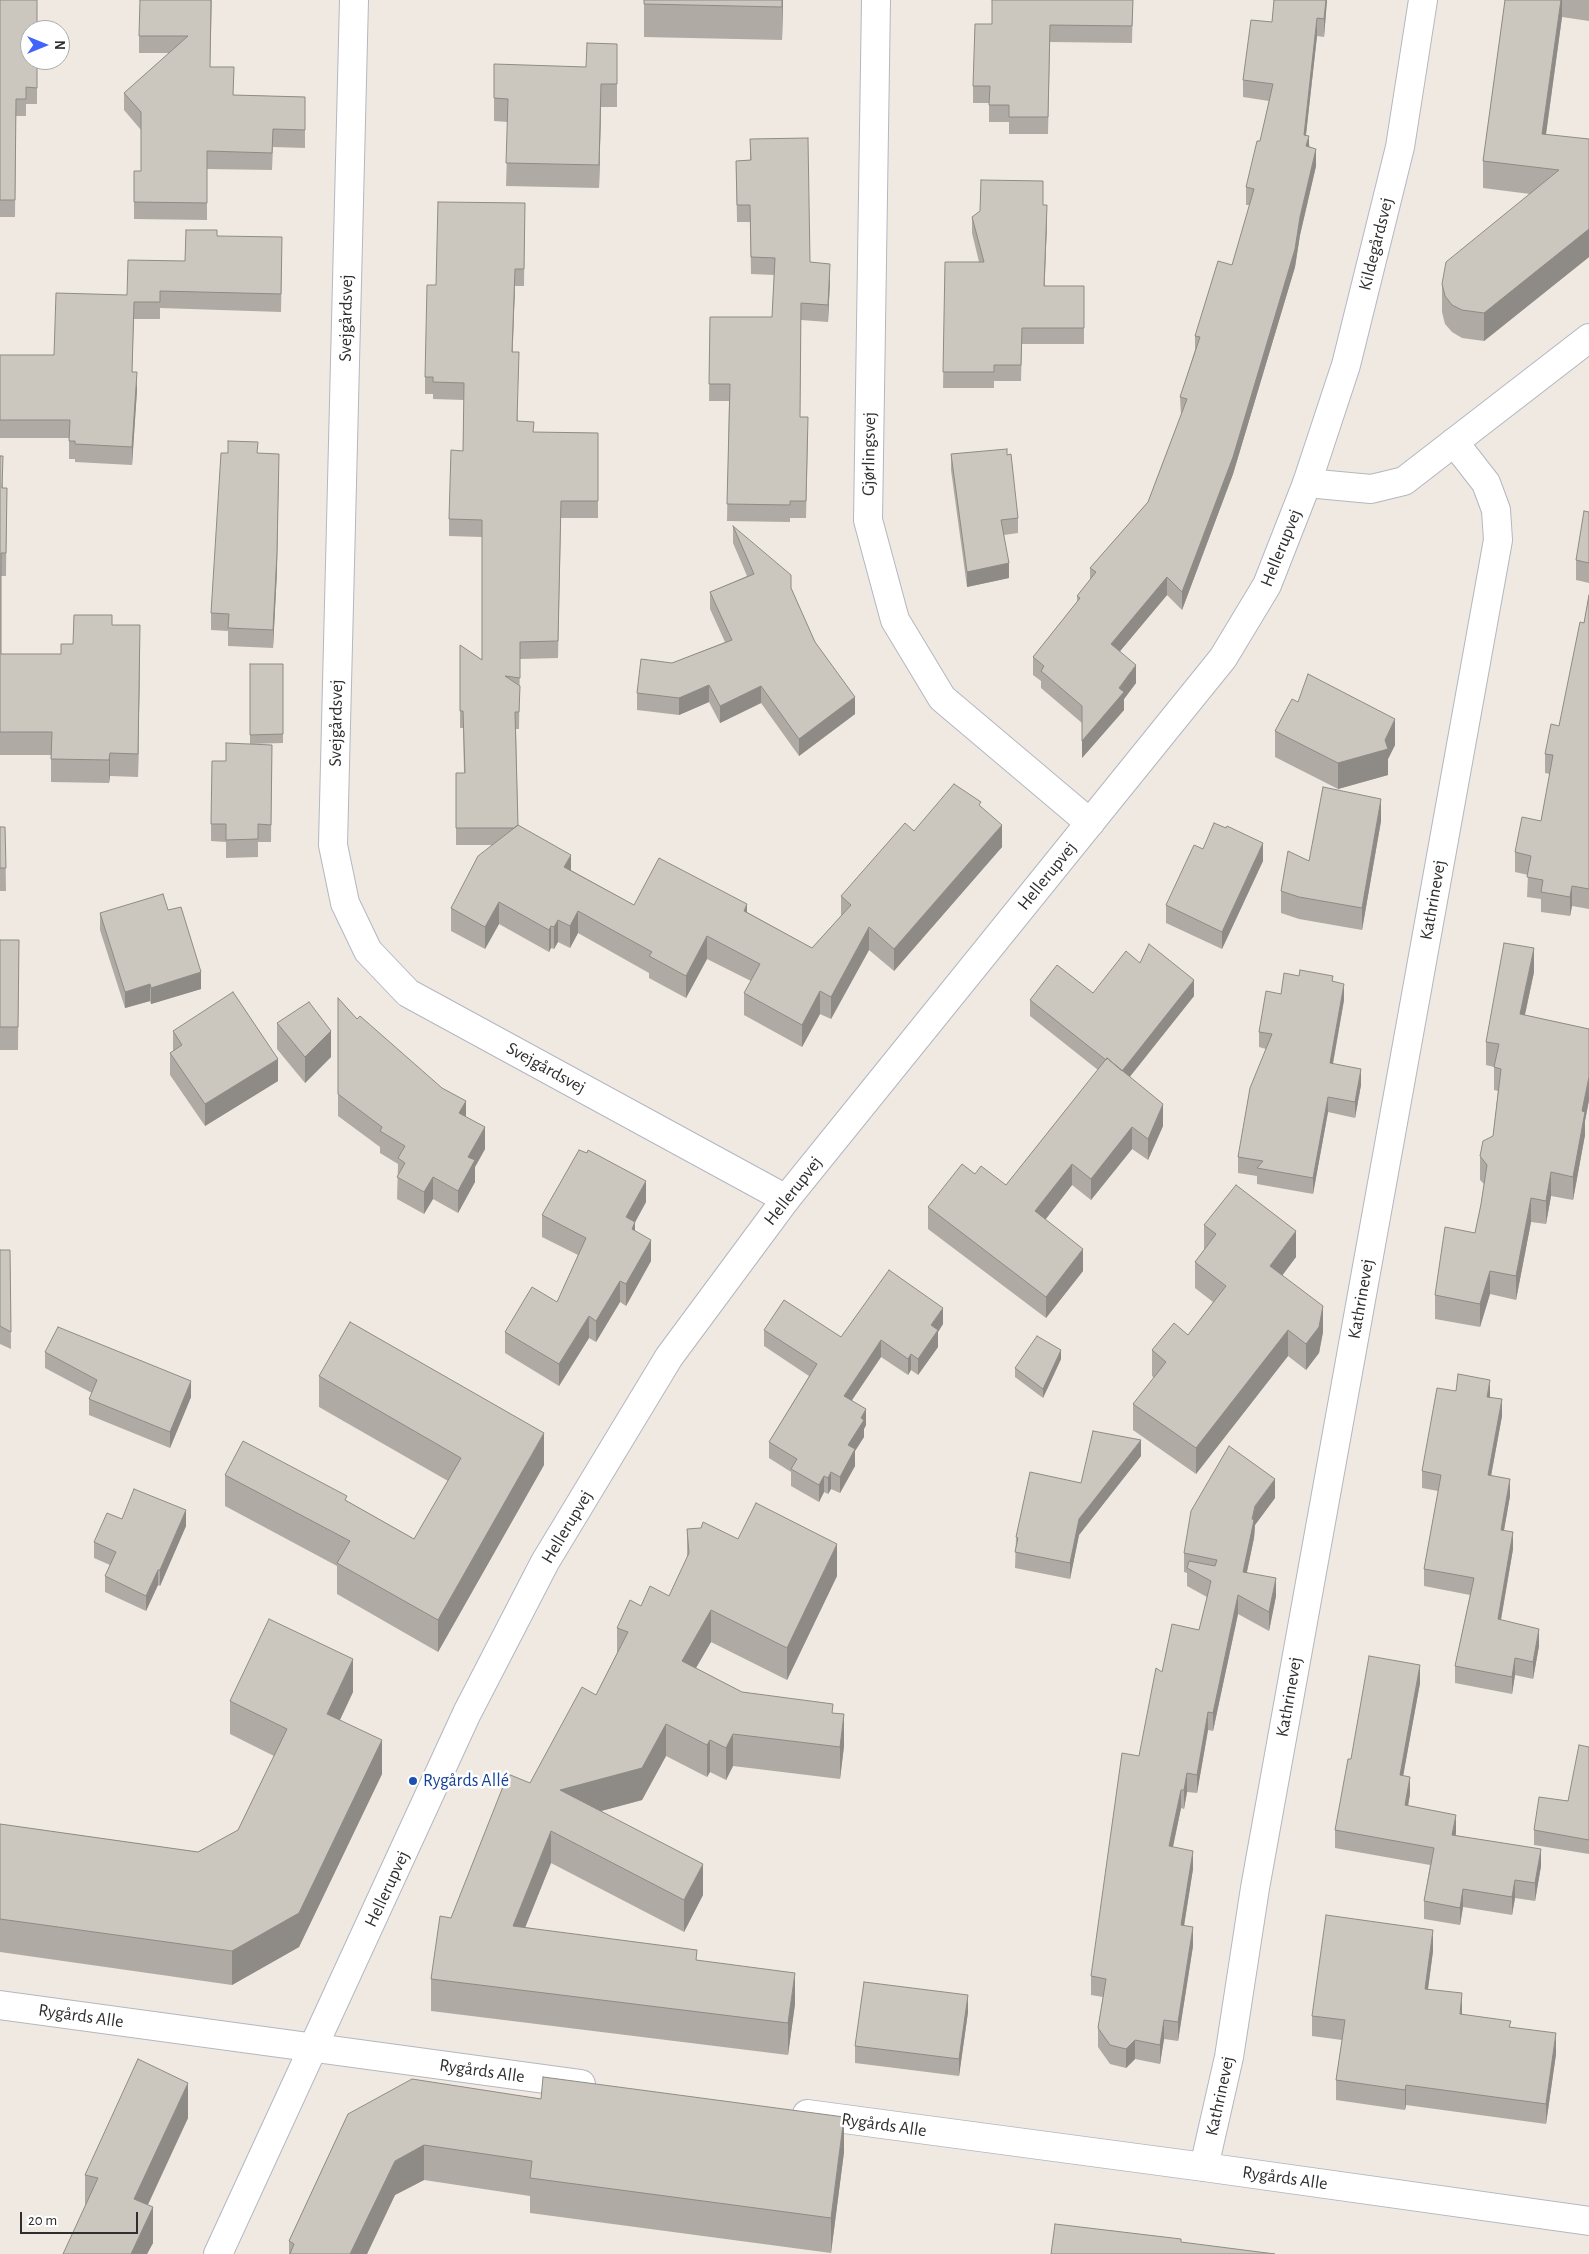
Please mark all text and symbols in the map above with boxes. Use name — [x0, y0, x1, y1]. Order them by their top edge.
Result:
north arrow — [20, 20, 70, 70]
text: N — [52, 40, 66, 50]
street label: Kildegårdsvej — [1354, 195, 1398, 293]
street label: Svejgårdsvej — [334, 274, 358, 362]
street label: Gjørlingsvej — [857, 412, 881, 496]
street label: Hellerupvej — [1256, 506, 1306, 590]
street label: Svejgårdsvej — [324, 679, 348, 767]
street label: Hellerupvej — [1013, 837, 1081, 915]
street label: Kathrinevej — [1415, 858, 1451, 942]
street label: Svejgårdsvej — [503, 1037, 589, 1099]
street label: Hellerupvej — [759, 1152, 827, 1230]
street label: Kathrinevej — [1343, 1257, 1379, 1341]
street label: Hellerupvej — [537, 1486, 597, 1568]
street label: Kathrinevej — [1271, 1655, 1307, 1739]
place label: Rygårds Allé — [423, 1770, 509, 1792]
marker: Rygårds Allé — [407, 1775, 419, 1787]
street label: Hellerupvej — [360, 1847, 414, 1931]
street label: Rygårds Alle — [37, 1999, 125, 2033]
street label: Rygårds Alle — [438, 2054, 526, 2088]
street label: Kathrinevej — [1201, 2054, 1239, 2138]
street label: Rygårds Alle — [840, 2108, 928, 2142]
street label: Rygårds Alle — [1241, 2161, 1329, 2195]
scale bar — [22, 2202, 140, 2234]
text: 20 m — [28, 2213, 57, 2228]

